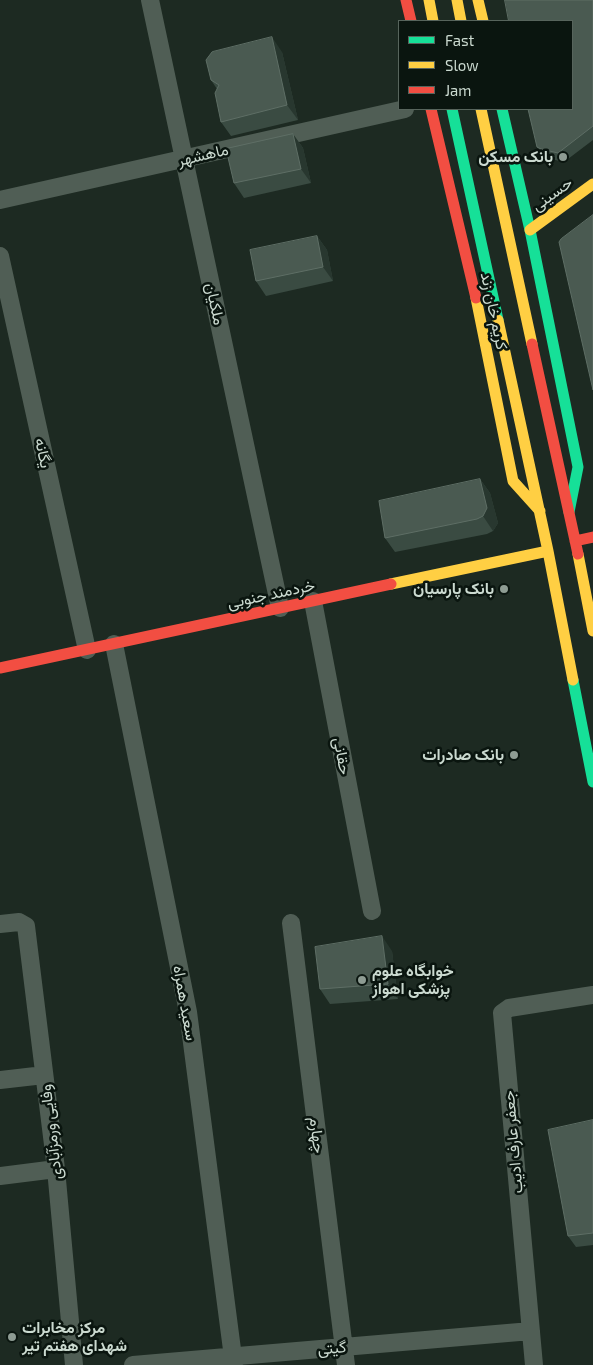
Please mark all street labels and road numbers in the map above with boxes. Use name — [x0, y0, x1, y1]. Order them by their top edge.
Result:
street label: ماهشهر — [176, 140, 230, 170]
street label: حسینی — [528, 173, 576, 215]
street label: کریم خان زند — [476, 270, 512, 352]
street label: ملکیان — [201, 281, 229, 327]
street label: یگانه — [30, 436, 56, 470]
street label: خردمند جنوبی — [225, 575, 317, 613]
street label: حقانی — [329, 736, 355, 776]
street label: سعید همراه — [169, 964, 201, 1042]
street label: وفایی ورمزآبادی — [36, 1083, 66, 1181]
street label: جعفر عارف ادیب — [499, 1090, 527, 1194]
street label: چهارم — [305, 1116, 329, 1154]
street label: گیتی — [317, 1337, 347, 1359]

